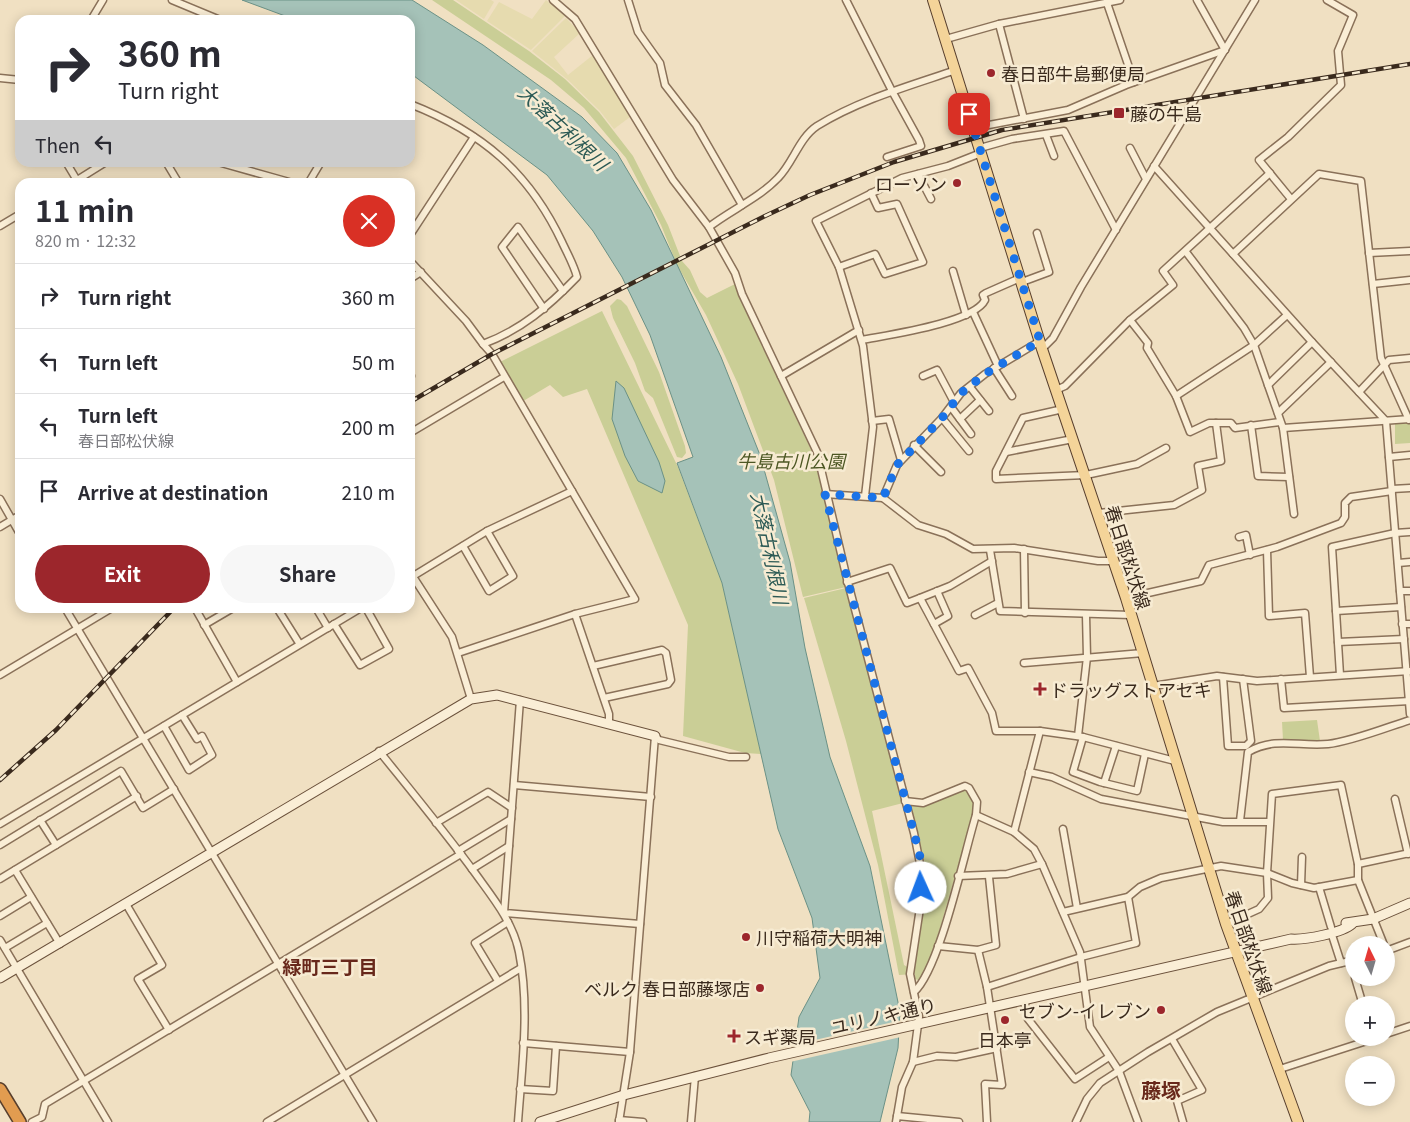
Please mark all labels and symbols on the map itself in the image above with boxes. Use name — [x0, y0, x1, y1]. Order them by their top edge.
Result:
place label: 春日部牛島郵便局 — [1001, 60, 1145, 86]
marker: 春日部牛島郵便局 — [985, 67, 997, 79]
water label: 大落古利根川 — [513, 78, 616, 177]
pin — [948, 93, 990, 135]
place label: 藤の牛島 — [1130, 100, 1202, 126]
marker: 藤の牛島 — [1112, 106, 1126, 120]
place label: ローソン — [875, 170, 947, 196]
marker: ローソン — [951, 177, 963, 189]
park label: 牛島古川公園 — [737, 447, 848, 473]
water label: 大落古利根川 — [746, 489, 796, 609]
street label: 春日部松伏線 — [1100, 502, 1158, 612]
place label: ドラッグストアセキ — [1050, 676, 1212, 702]
marker: ドラッグストアセキ — [1034, 683, 1046, 695]
position arrow — [894, 861, 946, 913]
street label: 春日部松伏線 — [1220, 887, 1280, 997]
place label: 川守稲荷大明神 — [756, 924, 882, 950]
marker: 川守稲荷大明神 — [740, 931, 752, 943]
north arrow — [1345, 936, 1395, 986]
district label: 緑町三丁目 — [282, 952, 378, 979]
place label: ベルク 春日部藤塚店 — [584, 975, 750, 1001]
marker: ベルク 春日部藤塚店 — [754, 982, 766, 994]
street label: ユリノキ通り — [827, 990, 939, 1040]
place label: セブン-イレブン — [1019, 997, 1151, 1023]
marker: セブン-イレブン — [1155, 1004, 1167, 1016]
marker: 日本亭 — [999, 1014, 1011, 1026]
place label: スギ薬局 — [744, 1023, 816, 1049]
place label: 日本亭 — [978, 1026, 1032, 1052]
marker: スギ薬局 — [728, 1030, 740, 1042]
district label: 藤塚 — [1141, 1075, 1181, 1104]

